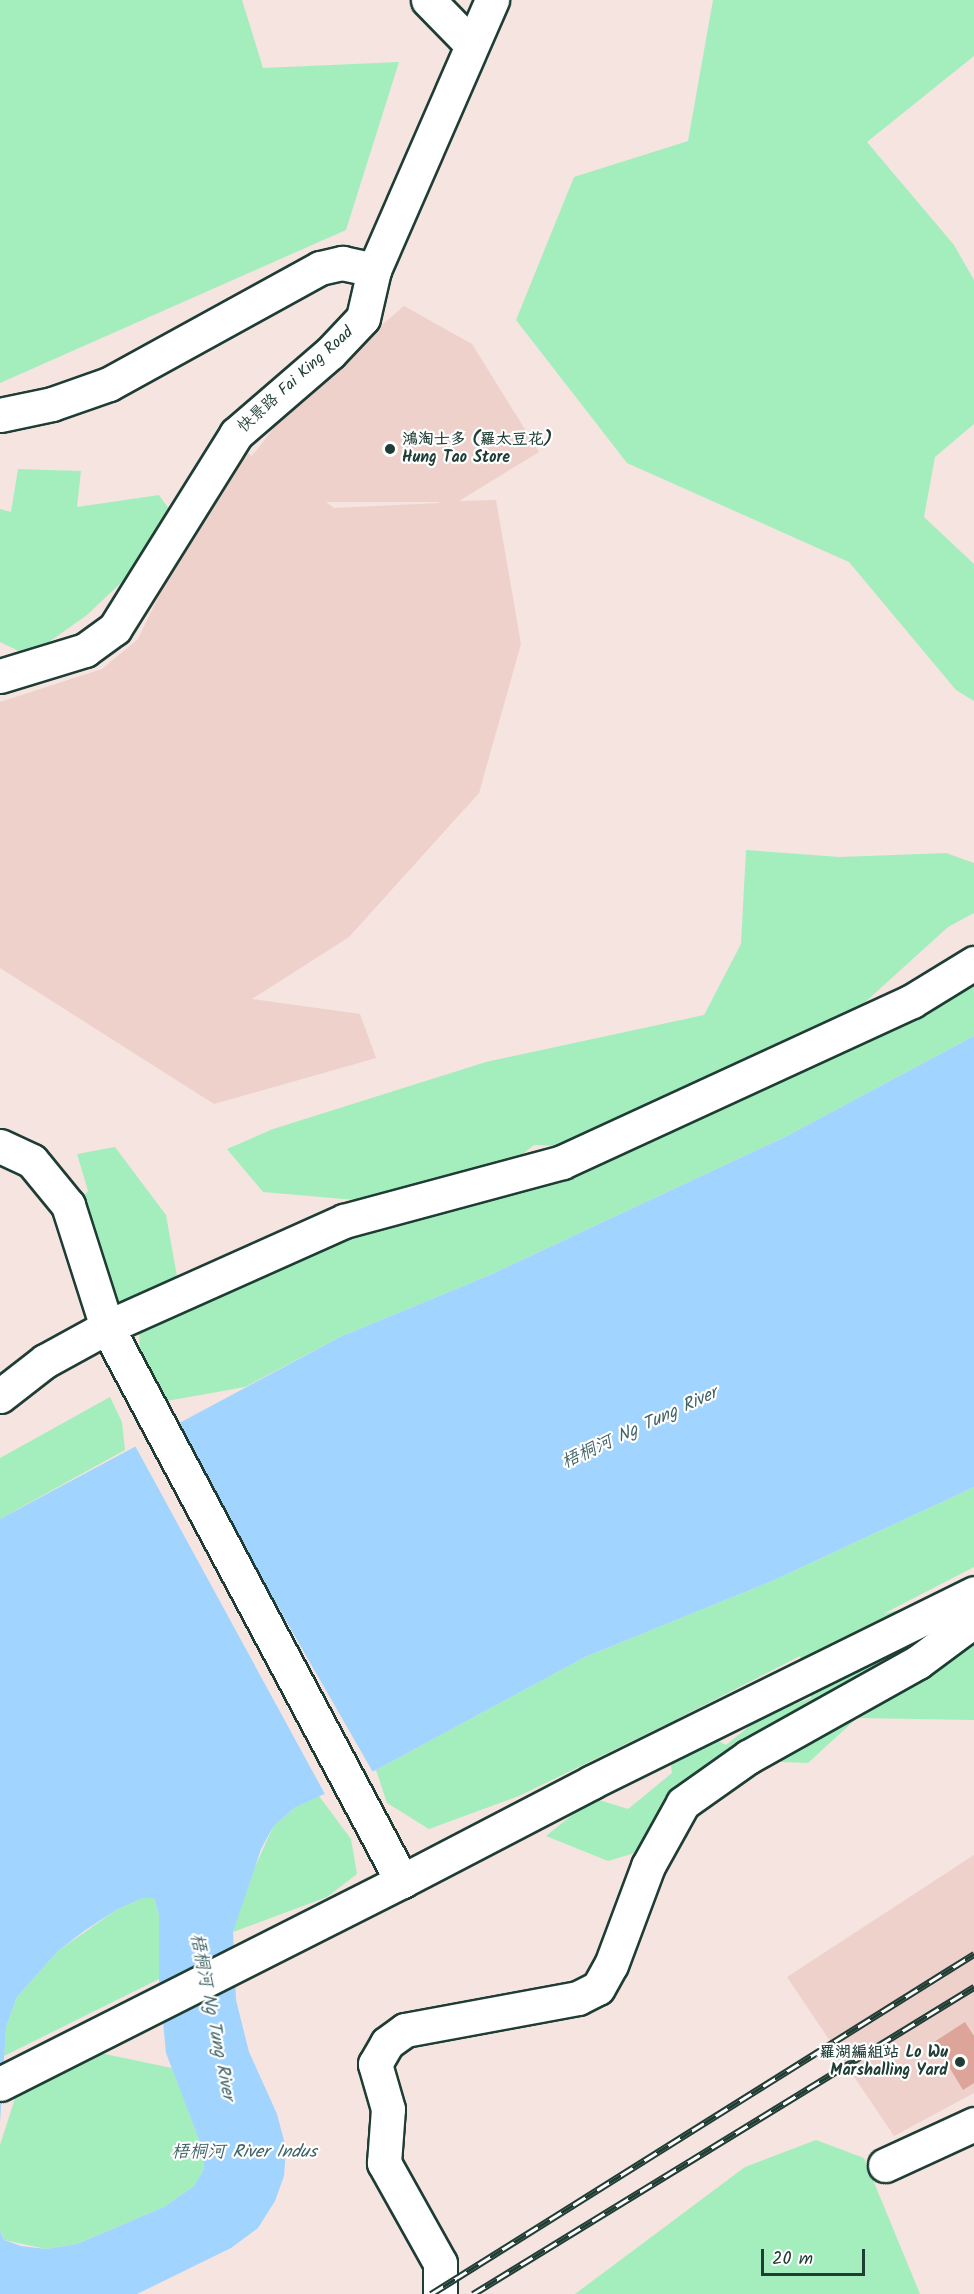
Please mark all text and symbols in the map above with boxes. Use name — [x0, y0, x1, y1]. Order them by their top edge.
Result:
street label: 快景路 Fai King Road — [234, 323, 358, 437]
place label: 鴻淘士多 (羅太豆花) Hung Tao Store — [402, 430, 552, 468]
marker: 鴻淘士多 (羅太豆花) Hung Tao Store — [383, 442, 397, 456]
water label: 梧桐河 Ng Tung River — [559, 1383, 721, 1475]
water label: 梧桐河 Ng Tung River — [184, 1932, 238, 2102]
place label: 羅湖編組站 Lo Wu Marshalling Yard — [819, 2043, 948, 2081]
marker: 羅湖編組站 Lo Wu Marshalling Yard — [953, 2055, 967, 2069]
water label: 梧桐河 River Indus — [171, 2142, 317, 2164]
scale bar — [764, 2237, 868, 2275]
text: 20 m — [772, 2245, 813, 2274]

